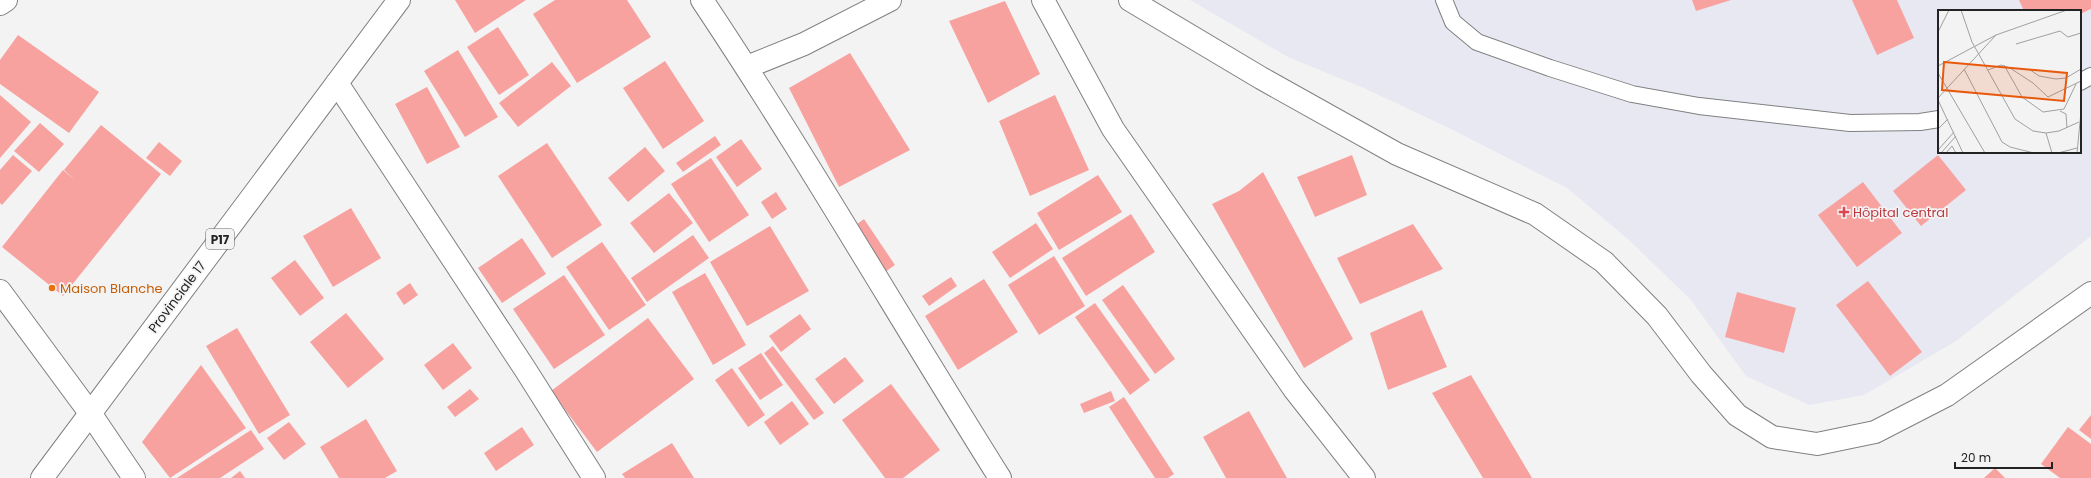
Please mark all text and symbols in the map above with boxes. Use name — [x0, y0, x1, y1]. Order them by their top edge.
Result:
inset map — [1938, 10, 2081, 153]
place label: Hôpital central — [1853, 203, 1948, 222]
marker: Hôpital central — [1838, 206, 1850, 218]
road number: P17 — [206, 229, 234, 249]
street label: Provinciale 17 — [144, 257, 210, 337]
place label: Maison Blanche — [60, 279, 163, 298]
marker: Maison Blanche — [47, 283, 57, 293]
scale bar — [1955, 444, 2052, 470]
text: 20 m — [1961, 449, 1991, 466]

